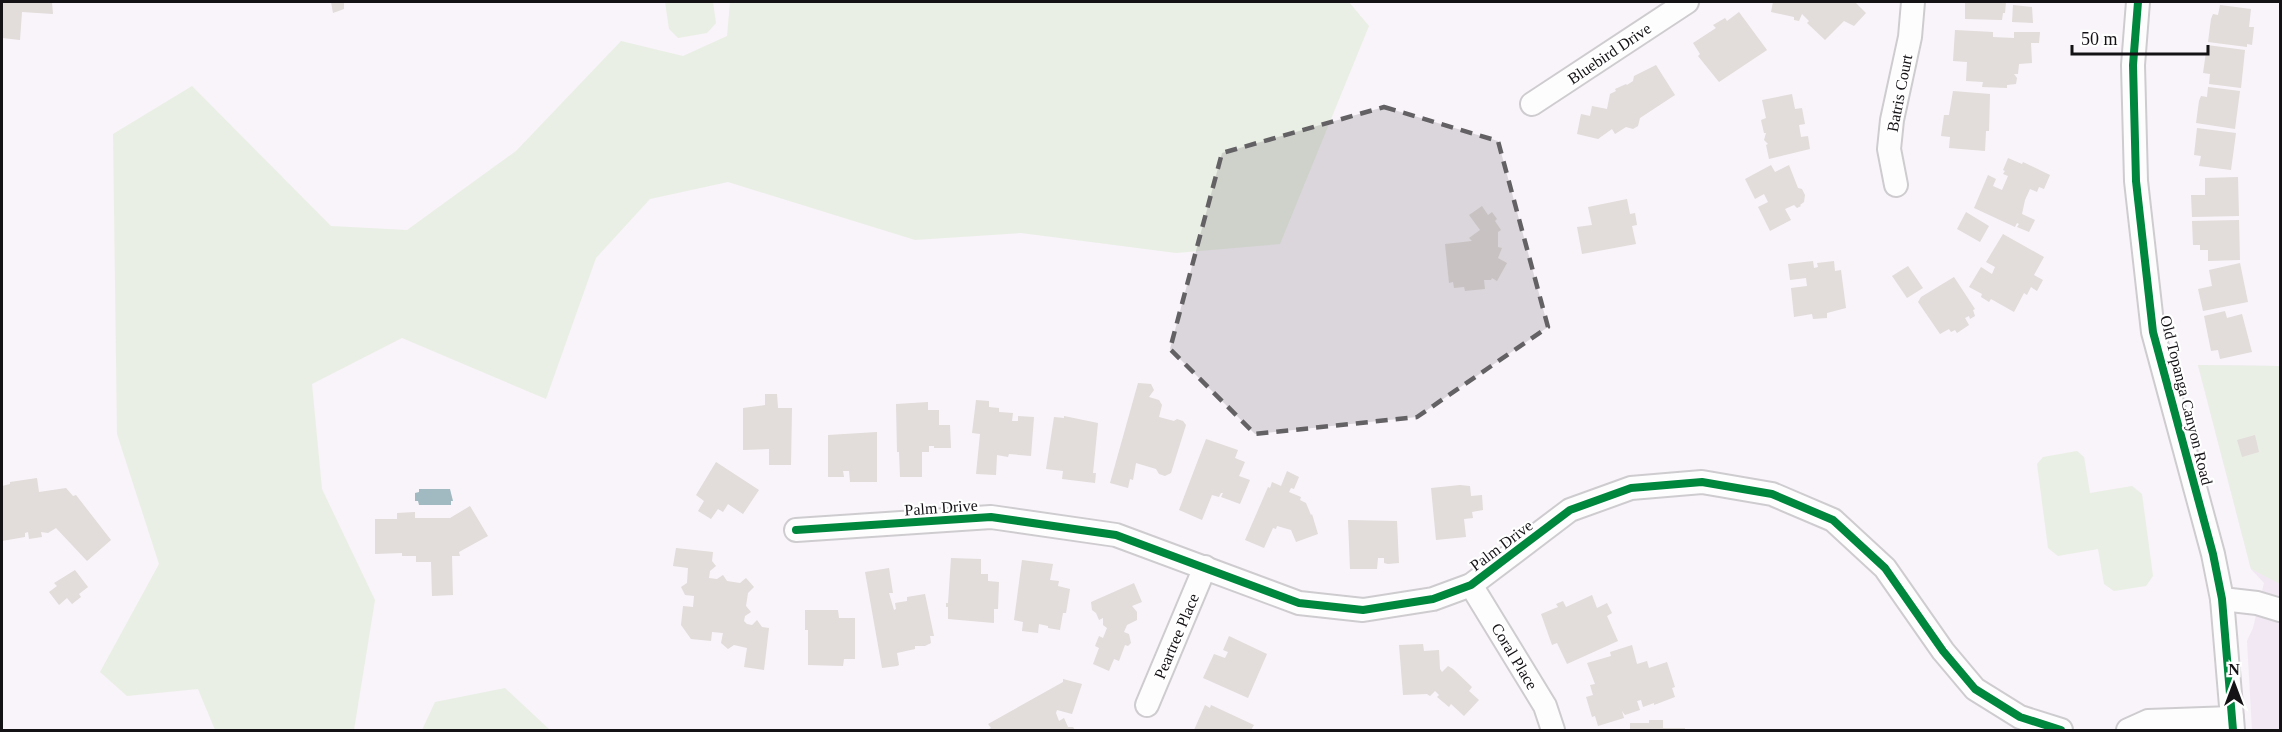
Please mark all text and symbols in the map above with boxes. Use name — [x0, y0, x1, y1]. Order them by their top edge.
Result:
scale bar — [2072, 18, 2208, 56]
street label: Bluebird Drive — [1565, 19, 1654, 87]
text: 50 m — [2081, 29, 2118, 49]
street label: Batris Court — [1884, 52, 1915, 133]
street label: Old Topanga Canyon Road — [2156, 314, 2216, 487]
street label: Palm Drive — [904, 496, 978, 519]
street label: Palm Drive — [1467, 517, 1536, 574]
street label: Peartree Place — [1151, 591, 1202, 681]
street label: Coral Place — [1488, 620, 1541, 692]
north arrow — [2204, 654, 2264, 714]
text: N — [2228, 661, 2240, 678]

